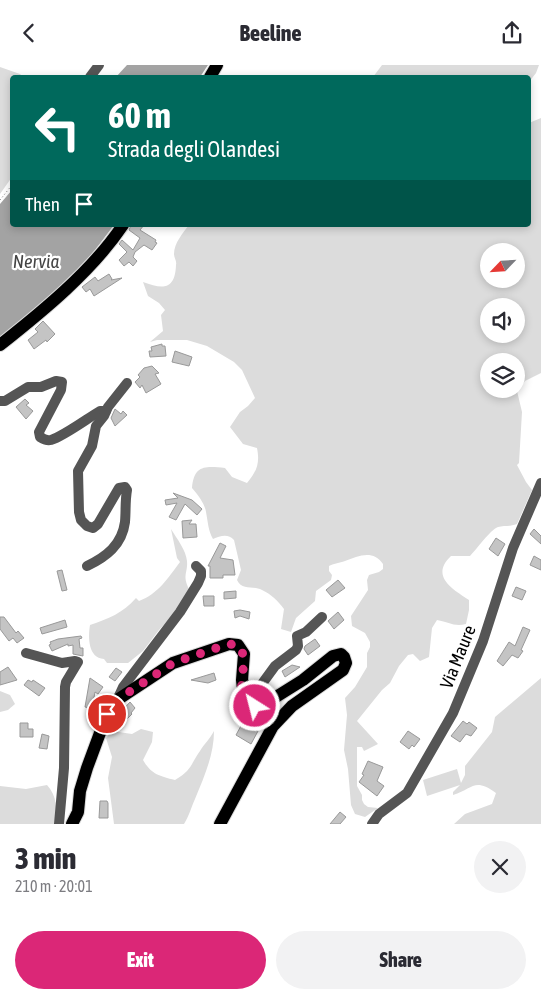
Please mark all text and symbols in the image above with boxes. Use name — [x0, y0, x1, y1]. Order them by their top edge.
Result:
icon: back — [15, 19, 43, 47]
icon: share — [498, 19, 526, 47]
text: Beeline — [240, 20, 301, 46]
icon: left — [25, 95, 90, 160]
text: 60 m — [108, 95, 171, 135]
text: Strada degli Olandesi — [108, 136, 280, 162]
icon: arrive — [70, 190, 98, 218]
text: Then — [25, 193, 60, 215]
north arrow — [480, 243, 525, 287]
map controls — [480, 243, 525, 398]
water label: Nervia — [13, 250, 59, 272]
button: sound — [480, 298, 525, 343]
button: layers — [480, 353, 525, 398]
street label: Via Maure — [435, 622, 480, 692]
position arrow — [228, 679, 280, 731]
pin — [86, 693, 128, 735]
icon: arrive — [93, 700, 121, 728]
text: 3 min — [15, 841, 76, 875]
button: close — [474, 841, 526, 893]
text: 210 m · 20:01 — [15, 877, 93, 895]
button: Exit — [15, 931, 266, 989]
button: Share — [276, 931, 526, 989]

